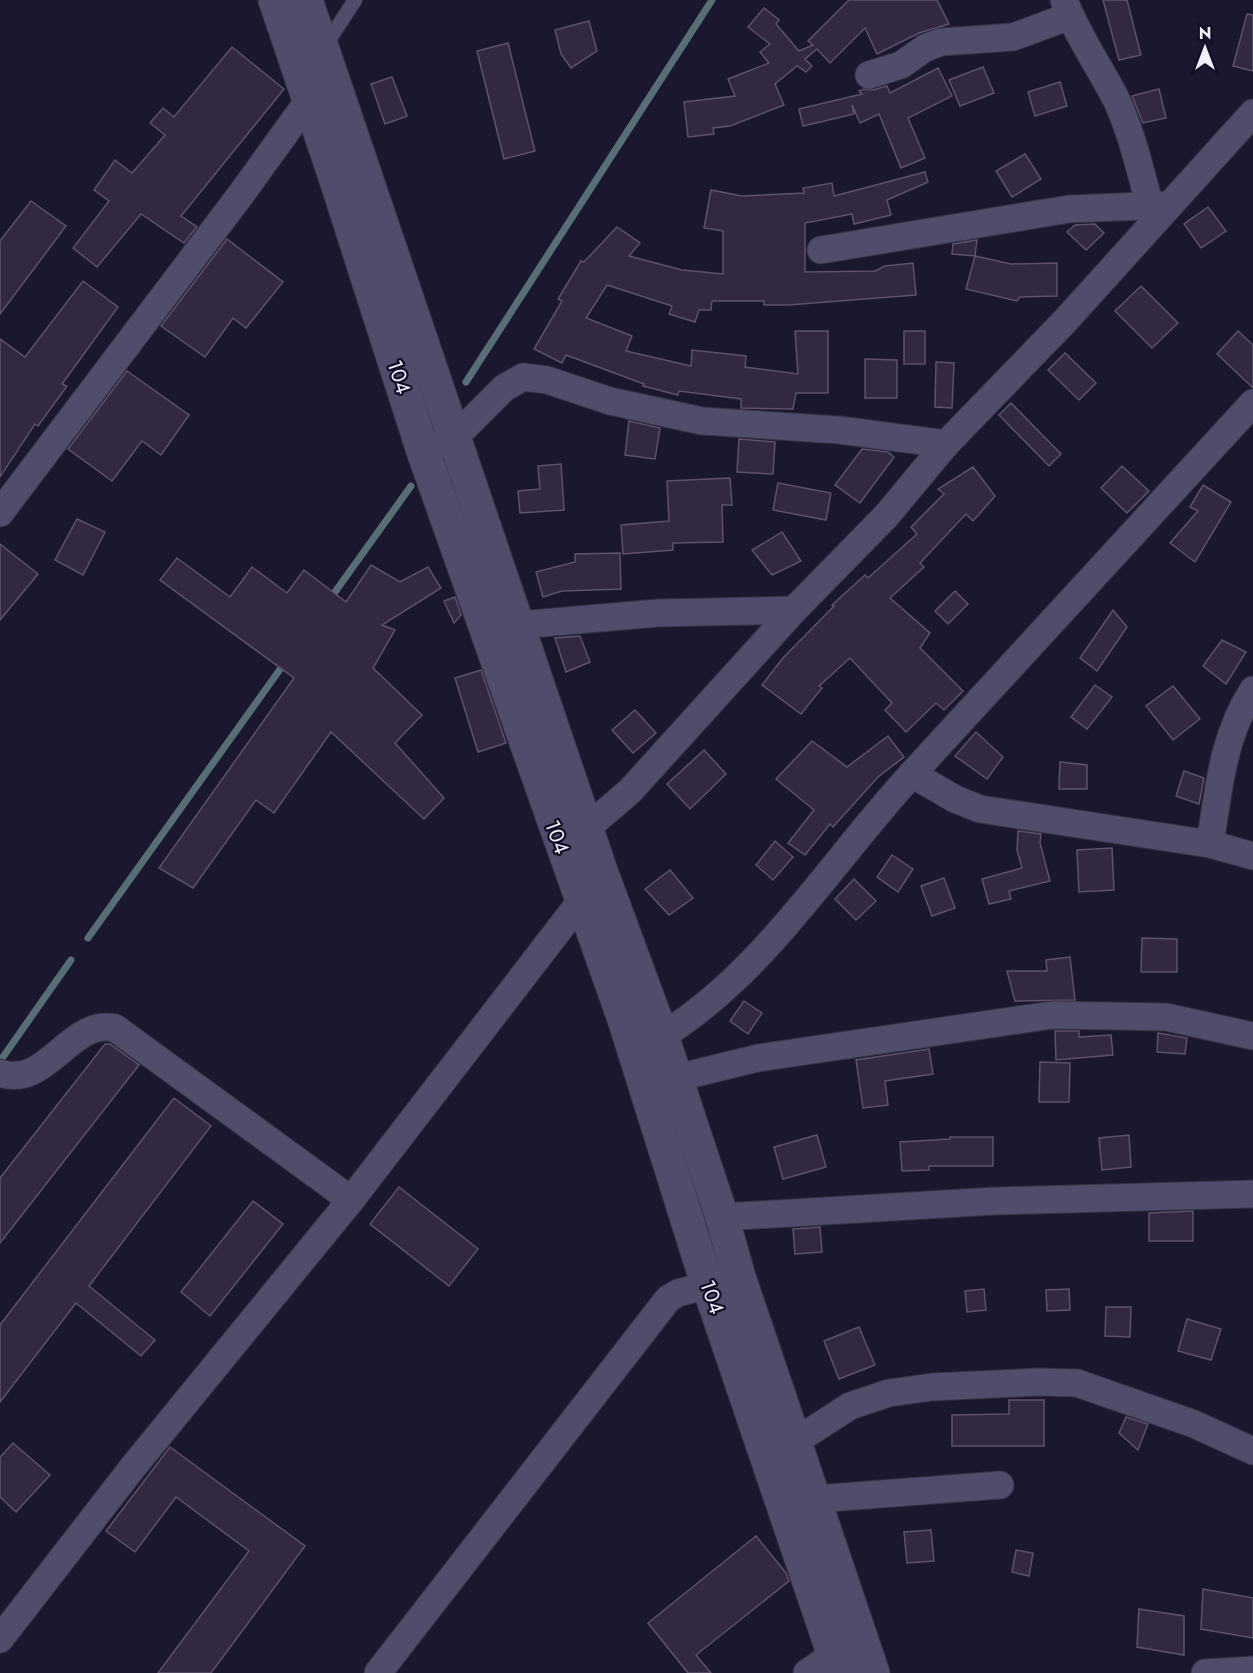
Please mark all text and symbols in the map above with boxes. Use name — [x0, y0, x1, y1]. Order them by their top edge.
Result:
north arrow — [1175, 18, 1235, 78]
text: N — [1199, 22, 1211, 45]
street label: 104 — [379, 356, 419, 398]
street label: 104 — [537, 816, 577, 858]
street label: 104 — [692, 1276, 732, 1318]

